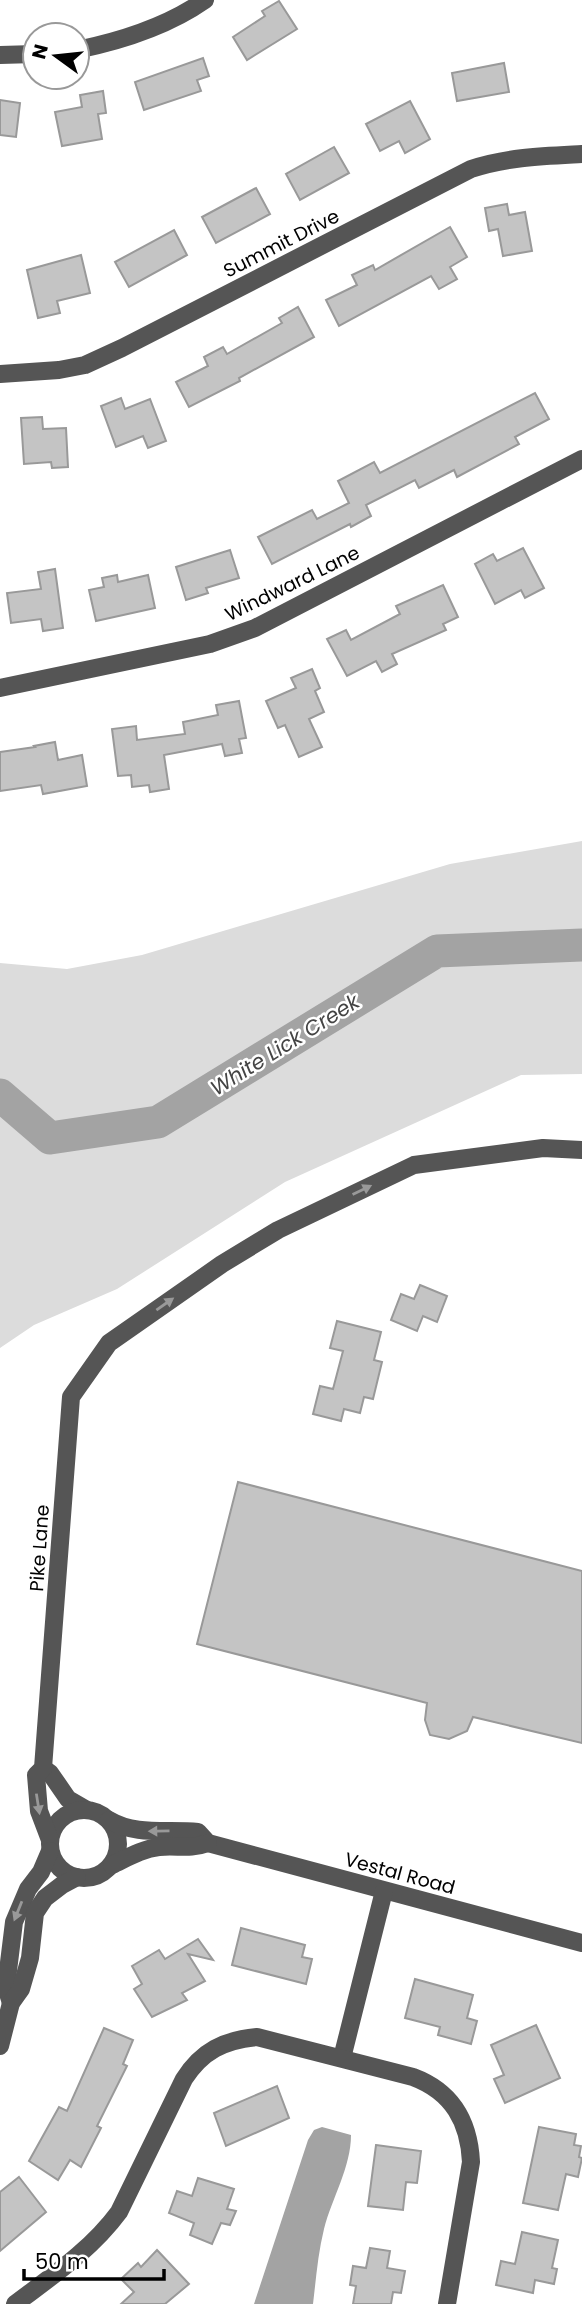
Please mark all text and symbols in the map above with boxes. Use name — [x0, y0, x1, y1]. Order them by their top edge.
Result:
north arrow — [21, 21, 91, 91]
text: N — [25, 41, 55, 62]
street label: Summit Drive — [219, 203, 344, 284]
street label: Windward Lane — [220, 539, 364, 628]
water label: White Lick Creek — [205, 986, 366, 1102]
one-way arrow — [352, 1184, 372, 1196]
one-way arrow — [156, 1297, 174, 1311]
street label: Pike Lane — [23, 1504, 56, 1593]
one-way arrow — [33, 1793, 44, 1815]
one-way arrow — [148, 1825, 170, 1837]
street label: Vestal Road — [342, 1846, 458, 1901]
one-way arrow — [13, 1901, 24, 1922]
scale bar — [24, 2238, 164, 2282]
text: 50 m — [35, 2247, 89, 2276]

